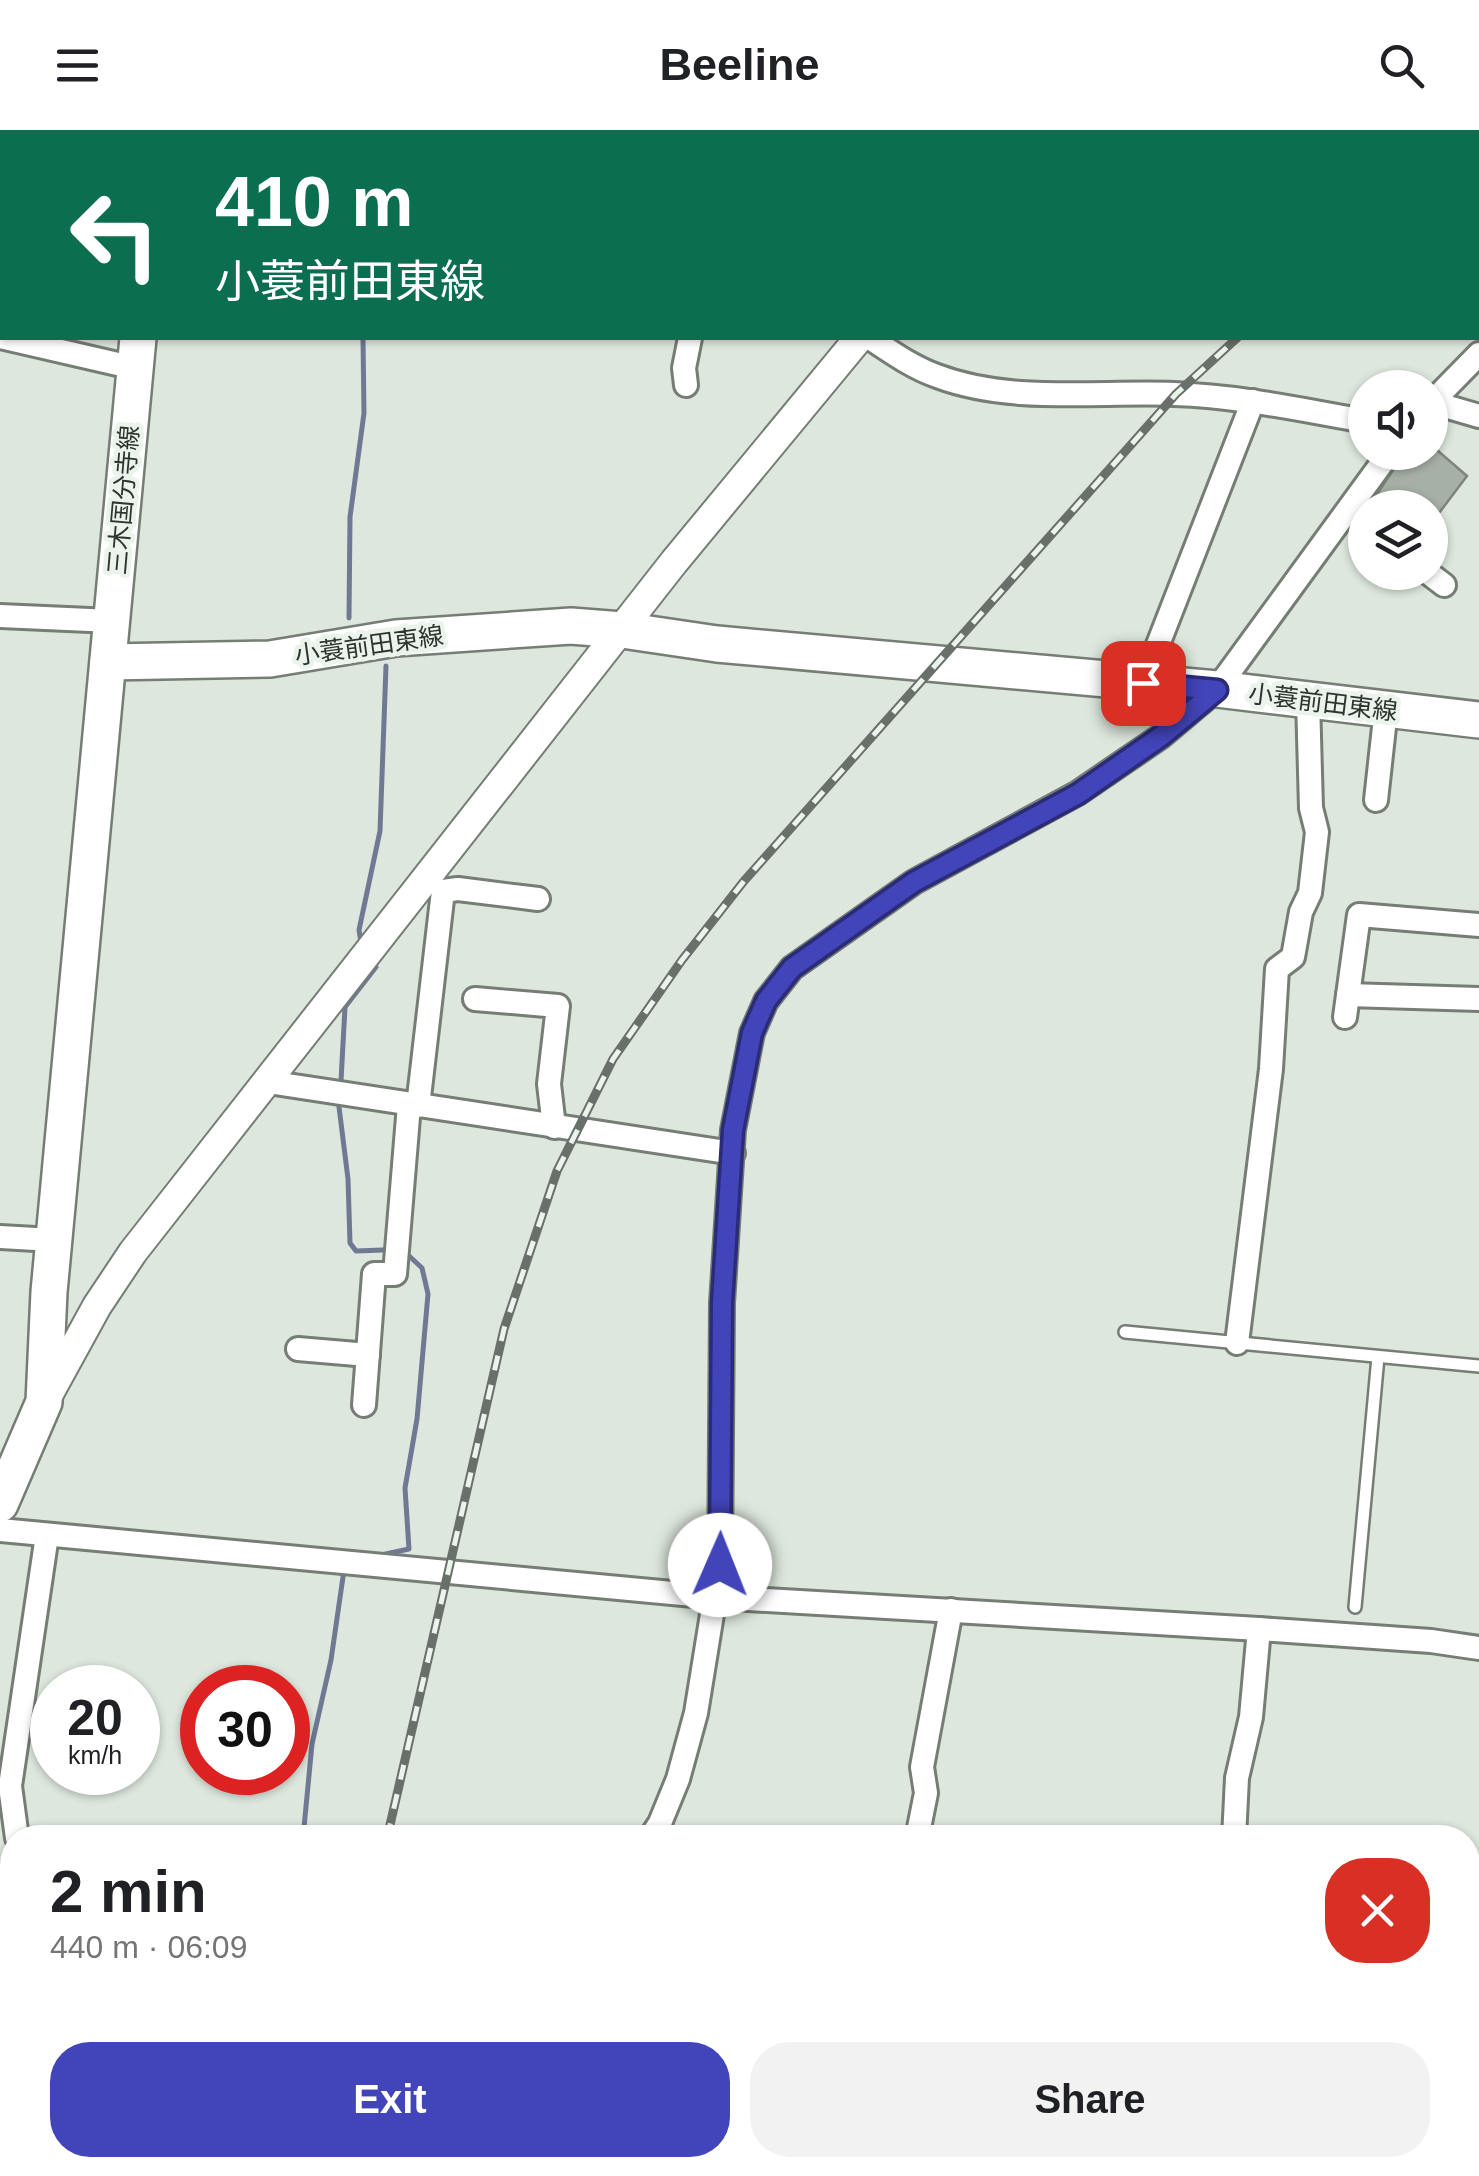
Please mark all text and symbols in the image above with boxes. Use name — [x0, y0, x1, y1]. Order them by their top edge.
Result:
icon: menu — [50, 38, 105, 93]
icon: search — [1374, 38, 1429, 93]
text: Beeline — [659, 39, 820, 90]
text: 410 m — [215, 163, 413, 241]
icon: left — [50, 170, 180, 300]
text: 小蓑前田東線 — [215, 256, 485, 307]
map controls — [1348, 370, 1448, 590]
button: sound — [1348, 370, 1448, 470]
street label: 三木国分寺線 — [103, 424, 143, 576]
button: layers — [1348, 490, 1448, 590]
street label: 小蓑前田東線 — [293, 621, 445, 669]
pin — [1101, 641, 1186, 726]
icon: arrive — [1116, 656, 1171, 711]
street label: 小蓑前田東線 — [1247, 679, 1399, 725]
position arrow — [668, 1513, 772, 1617]
speed limit sign: 30 — [180, 1665, 310, 1795]
text: 20 — [67, 1690, 123, 1746]
text: km/h — [68, 1741, 122, 1769]
text: 2 min — [50, 1858, 207, 1925]
button: close — [1325, 1858, 1430, 1963]
text: 440 m · 06:09 — [50, 1929, 247, 1965]
button: Exit — [50, 2042, 730, 2157]
button: Share — [750, 2042, 1430, 2157]

